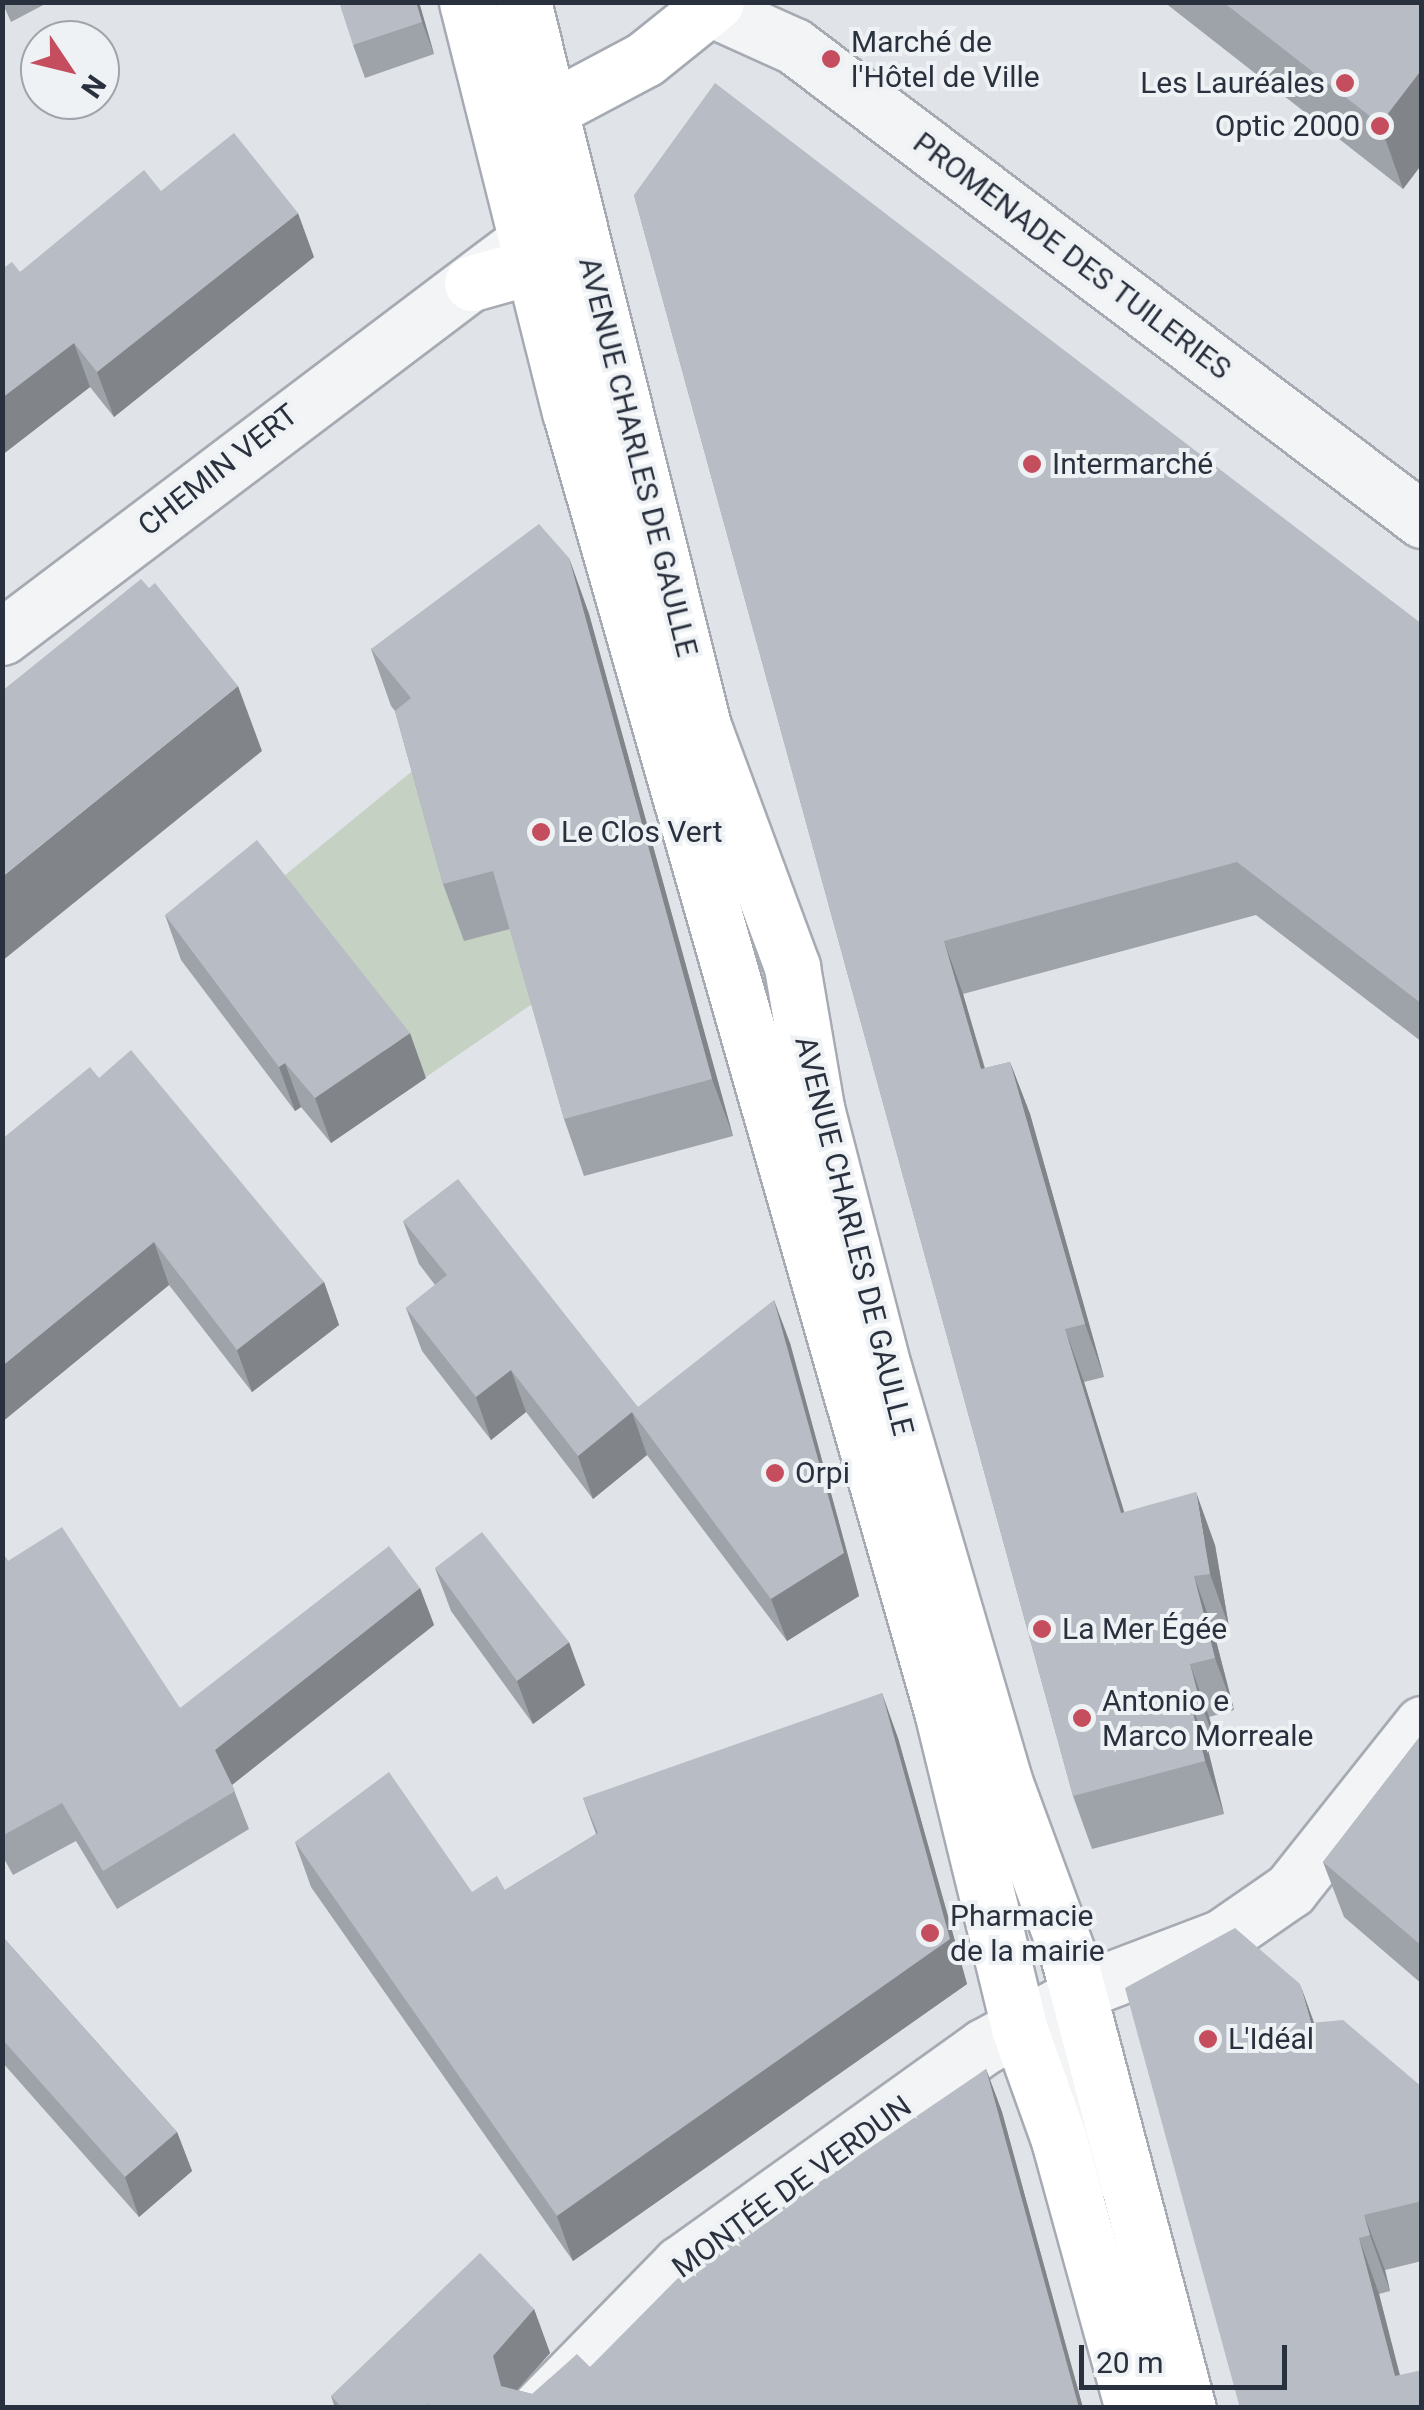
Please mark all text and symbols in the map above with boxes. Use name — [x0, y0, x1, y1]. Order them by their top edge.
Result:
north arrow — [20, 20, 120, 120]
place label: Marché de l'Hôtel de Ville — [851, 24, 1040, 94]
marker: Marché de l'Hôtel de Ville — [820, 48, 842, 70]
place label: Les Lauréales — [1140, 65, 1325, 101]
text: N — [74, 69, 113, 104]
marker: Les Lauréales — [1334, 72, 1356, 94]
place label: Optic 2000 — [1215, 108, 1360, 144]
marker: Optic 2000 — [1369, 115, 1391, 137]
street label: PROMENADE DES TUILERIES — [906, 125, 1238, 387]
street label: AVENUE CHARLES DE GAULLE — [571, 254, 705, 660]
street label: CHEMIN VERT — [131, 397, 305, 543]
place label: Intermarché — [1052, 446, 1213, 482]
marker: Intermarché — [1021, 453, 1043, 475]
place label: Le Clos Vert — [561, 814, 722, 850]
marker: Le Clos Vert — [530, 821, 552, 843]
street label: AVENUE CHARLES DE GAULLE — [787, 1033, 921, 1439]
place label: Orpi — [795, 1455, 850, 1491]
marker: Orpi — [764, 1462, 786, 1484]
place label: La Mer Égée — [1062, 1611, 1227, 1647]
marker: La Mer Égée — [1031, 1618, 1053, 1640]
place label: Antonio e Marco Morreale — [1102, 1683, 1313, 1754]
marker: Antonio e Marco Morreale — [1071, 1707, 1093, 1729]
place label: Pharmacie de la mairie — [950, 1898, 1105, 1968]
marker: Pharmacie de la mairie — [919, 1922, 941, 1944]
place label: L'Idéal — [1228, 2021, 1314, 2057]
marker: L'Idéal — [1197, 2028, 1219, 2050]
street label: MONTÉE DE VERDUN — [665, 2088, 919, 2286]
scale bar — [1084, 2325, 1292, 2387]
text: 20 m — [1096, 2345, 1163, 2380]

